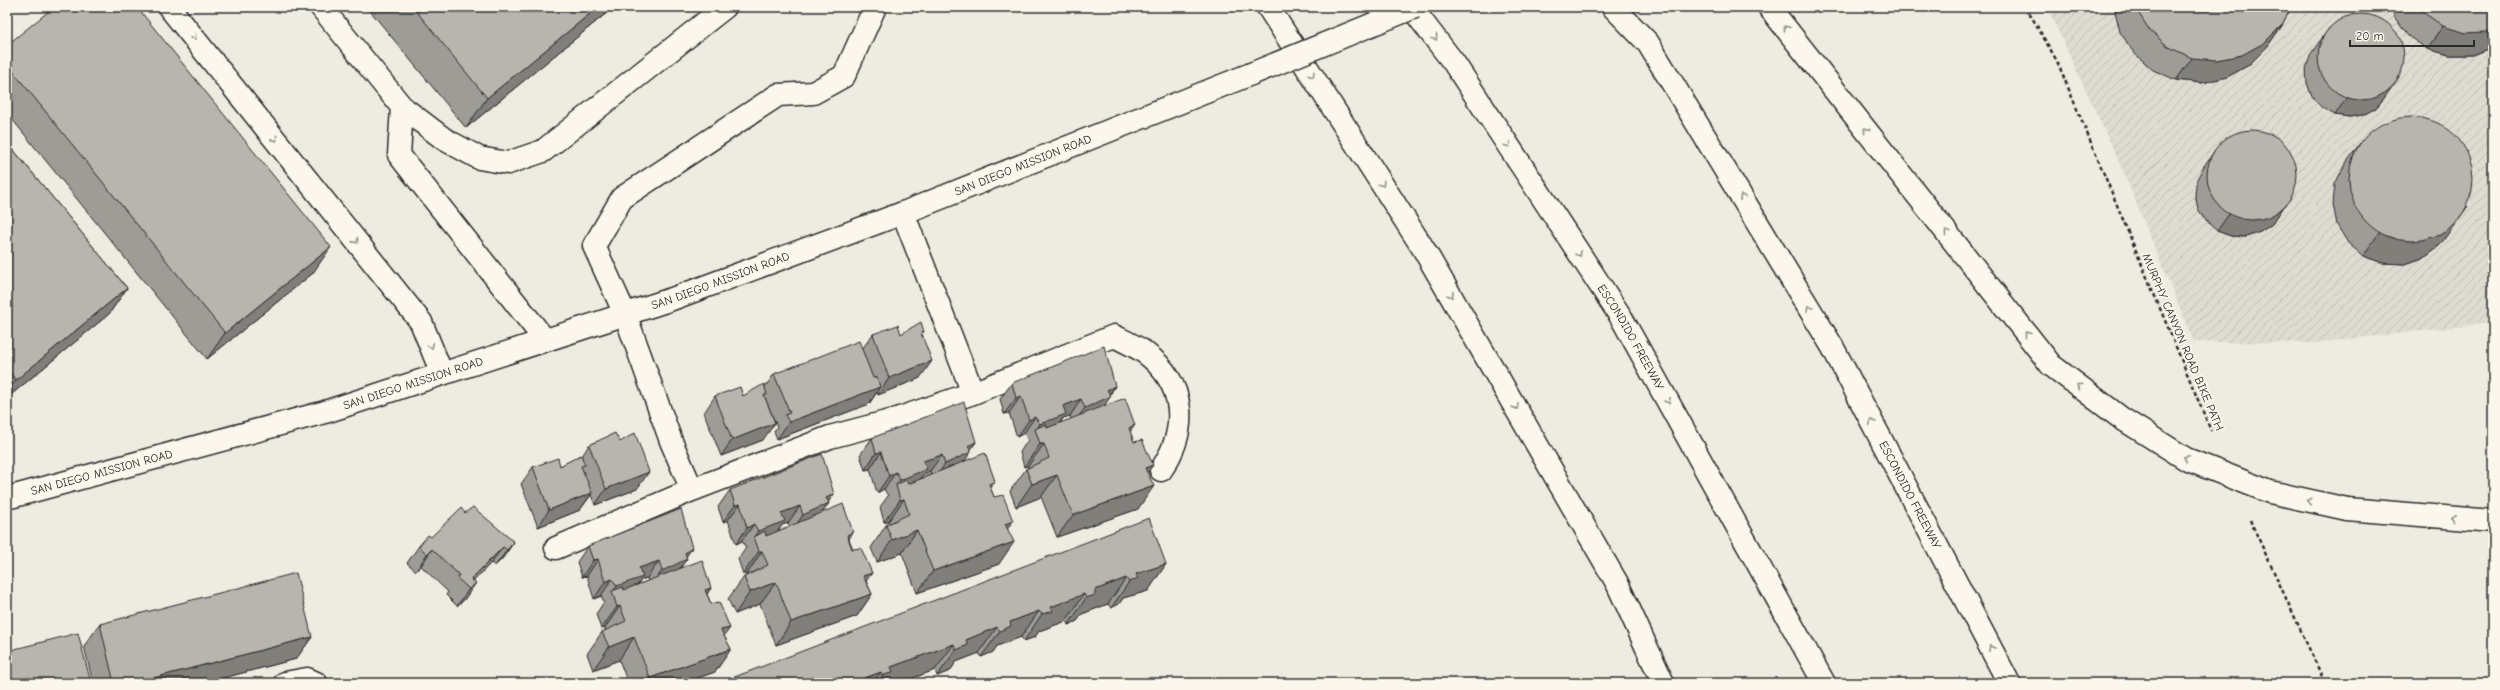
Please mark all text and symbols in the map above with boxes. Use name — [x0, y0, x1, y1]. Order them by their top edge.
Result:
scale bar — [2350, 22, 2474, 48]
one-way arrow — [1783, 26, 1790, 33]
text: 20 m — [2356, 29, 2384, 43]
one-way arrow — [189, 33, 196, 40]
one-way arrow — [1430, 34, 1438, 41]
one-way arrow — [1307, 71, 1315, 78]
one-way arrow — [1864, 128, 1871, 135]
street label: SAN DIEGO MISSION ROAD — [952, 131, 1093, 199]
one-way arrow — [270, 135, 277, 142]
one-way arrow — [1503, 141, 1511, 148]
one-way arrow — [1378, 180, 1385, 187]
one-way arrow — [1739, 194, 1746, 201]
one-way arrow — [1944, 230, 1951, 237]
one-way arrow — [351, 236, 358, 243]
street label: SAN DIEGO MISSION ROAD — [649, 249, 791, 312]
one-way arrow — [1575, 250, 1582, 257]
street label: MURPHY CANYON ROAD BIKE PATH — [2139, 251, 2227, 433]
street label: ESCONDIDO FREEWAY — [1595, 282, 1667, 393]
one-way arrow — [1446, 291, 1453, 298]
one-way arrow — [1806, 305, 1814, 312]
one-way arrow — [2025, 332, 2032, 339]
one-way arrow — [426, 341, 434, 349]
street label: SAN DIEGO MISSION ROAD — [341, 354, 485, 413]
one-way arrow — [2076, 383, 2083, 390]
one-way arrow — [1663, 397, 1670, 405]
one-way arrow — [1511, 403, 1518, 410]
one-way arrow — [1869, 418, 1877, 426]
street label: ESCONDIDO FREEWAY — [1876, 439, 1945, 552]
street label: SAN DIEGO MISSION ROAD — [29, 447, 174, 498]
one-way arrow — [2183, 456, 2190, 463]
one-way arrow — [2305, 497, 2312, 505]
one-way arrow — [2451, 514, 2457, 523]
one-way arrow — [1988, 645, 1996, 652]

